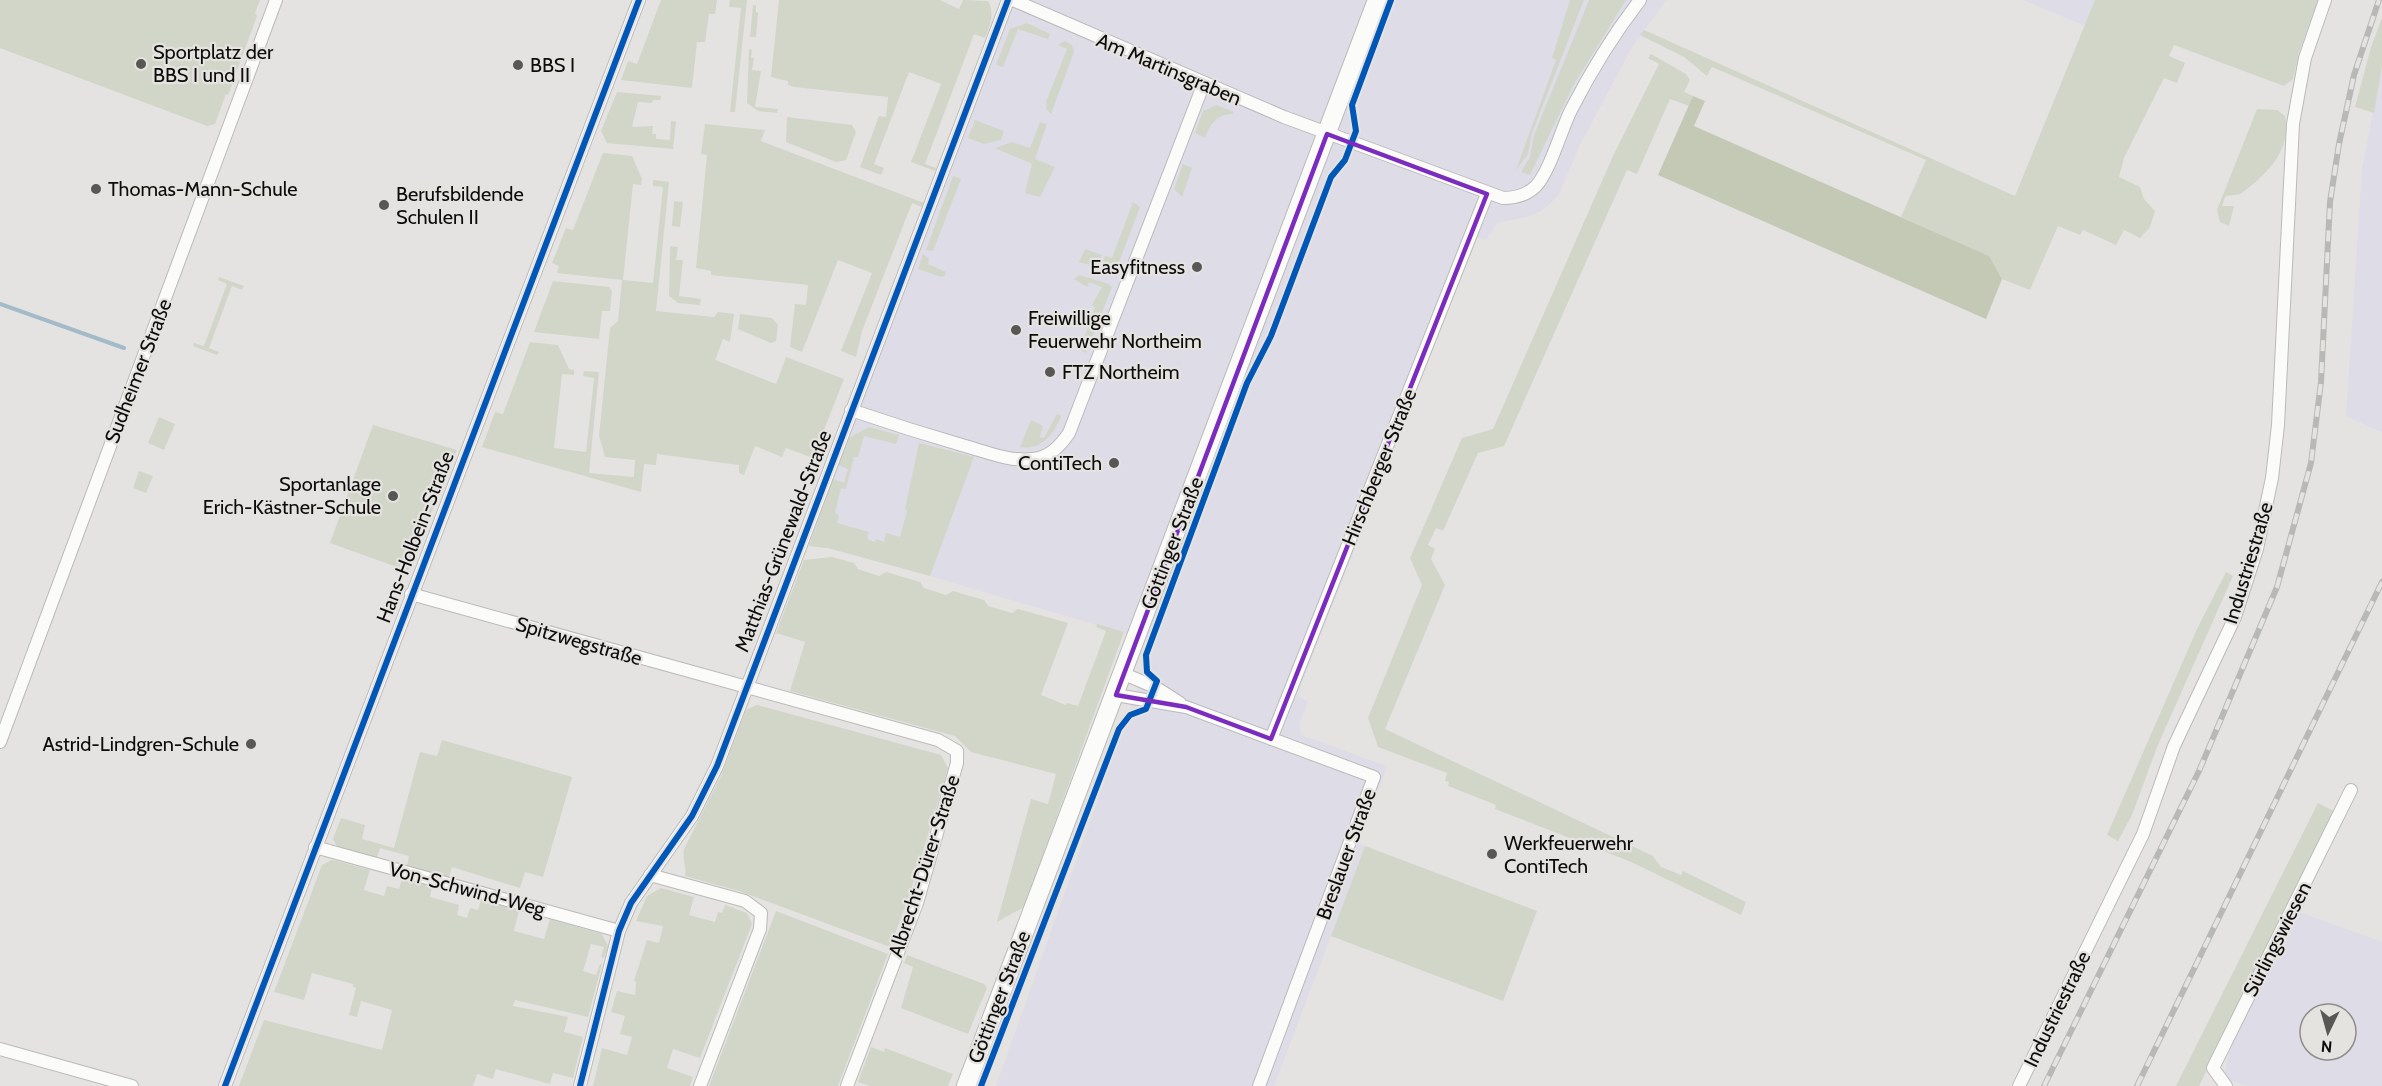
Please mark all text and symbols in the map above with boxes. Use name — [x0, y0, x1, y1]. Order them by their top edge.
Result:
street label: Am Martinsgraben — [1093, 28, 1245, 110]
place label: Sportplatz der BBS I und II — [153, 40, 274, 87]
place label: BBS I — [530, 53, 575, 77]
marker: Sportplatz der BBS I und II — [134, 57, 148, 71]
marker: BBS I — [511, 58, 525, 72]
place label: Thomas-Mann-Schule — [108, 177, 298, 201]
marker: Thomas-Mann-Schule — [89, 182, 103, 196]
place label: Berufsbildende Schulen II — [396, 182, 524, 229]
marker: Berufsbildende Schulen II — [377, 198, 391, 212]
place label: Easyfitness — [1090, 255, 1185, 279]
marker: Easyfitness — [1190, 260, 1204, 274]
street label: Sudheimer Straße — [99, 295, 177, 447]
place label: Freiwillige Feuerwehr Northeim — [1028, 306, 1202, 353]
marker: Freiwillige Feuerwehr Northeim — [1009, 323, 1023, 337]
place label: FTZ Northeim — [1062, 360, 1179, 384]
marker: FTZ Northeim — [1043, 365, 1057, 379]
street label: Hirschberger Straße — [1337, 385, 1421, 549]
street label: Matthias-Grünewald-Straße — [730, 427, 836, 655]
street label: Hans-Holbein-Straße — [371, 448, 459, 626]
place label: ContiTech — [1018, 451, 1102, 475]
marker: ContiTech — [1107, 456, 1121, 470]
place label: Sportanlage Erich-Kästner-Schule — [203, 472, 381, 519]
street label: Göttinger Straße — [1136, 473, 1208, 613]
marker: Sportanlage Erich-Kästner-Schule — [386, 489, 400, 503]
street label: Industriestraße — [2218, 499, 2278, 627]
street label: Spitzwegstraße — [513, 612, 645, 670]
place label: Astrid-Lindgren-Schule — [42, 732, 239, 756]
marker: Astrid-Lindgren-Schule — [244, 737, 258, 751]
street label: Albrecht-Dürer-Straße — [883, 772, 965, 960]
street label: Breslauer Straße — [1311, 785, 1381, 923]
place label: Werkfeuerwehr ContiTech — [1504, 831, 1634, 878]
marker: Werkfeuerwehr ContiTech — [1485, 847, 1499, 861]
street label: Von-Schwind-Weg — [386, 857, 549, 922]
street label: Sürlingswiesen — [2238, 878, 2316, 1000]
street label: Göttinger Straße — [963, 927, 1035, 1067]
street label: Industriestraße — [2019, 947, 2095, 1071]
north arrow — [2298, 1002, 2358, 1062]
text: N — [2320, 1036, 2333, 1056]

